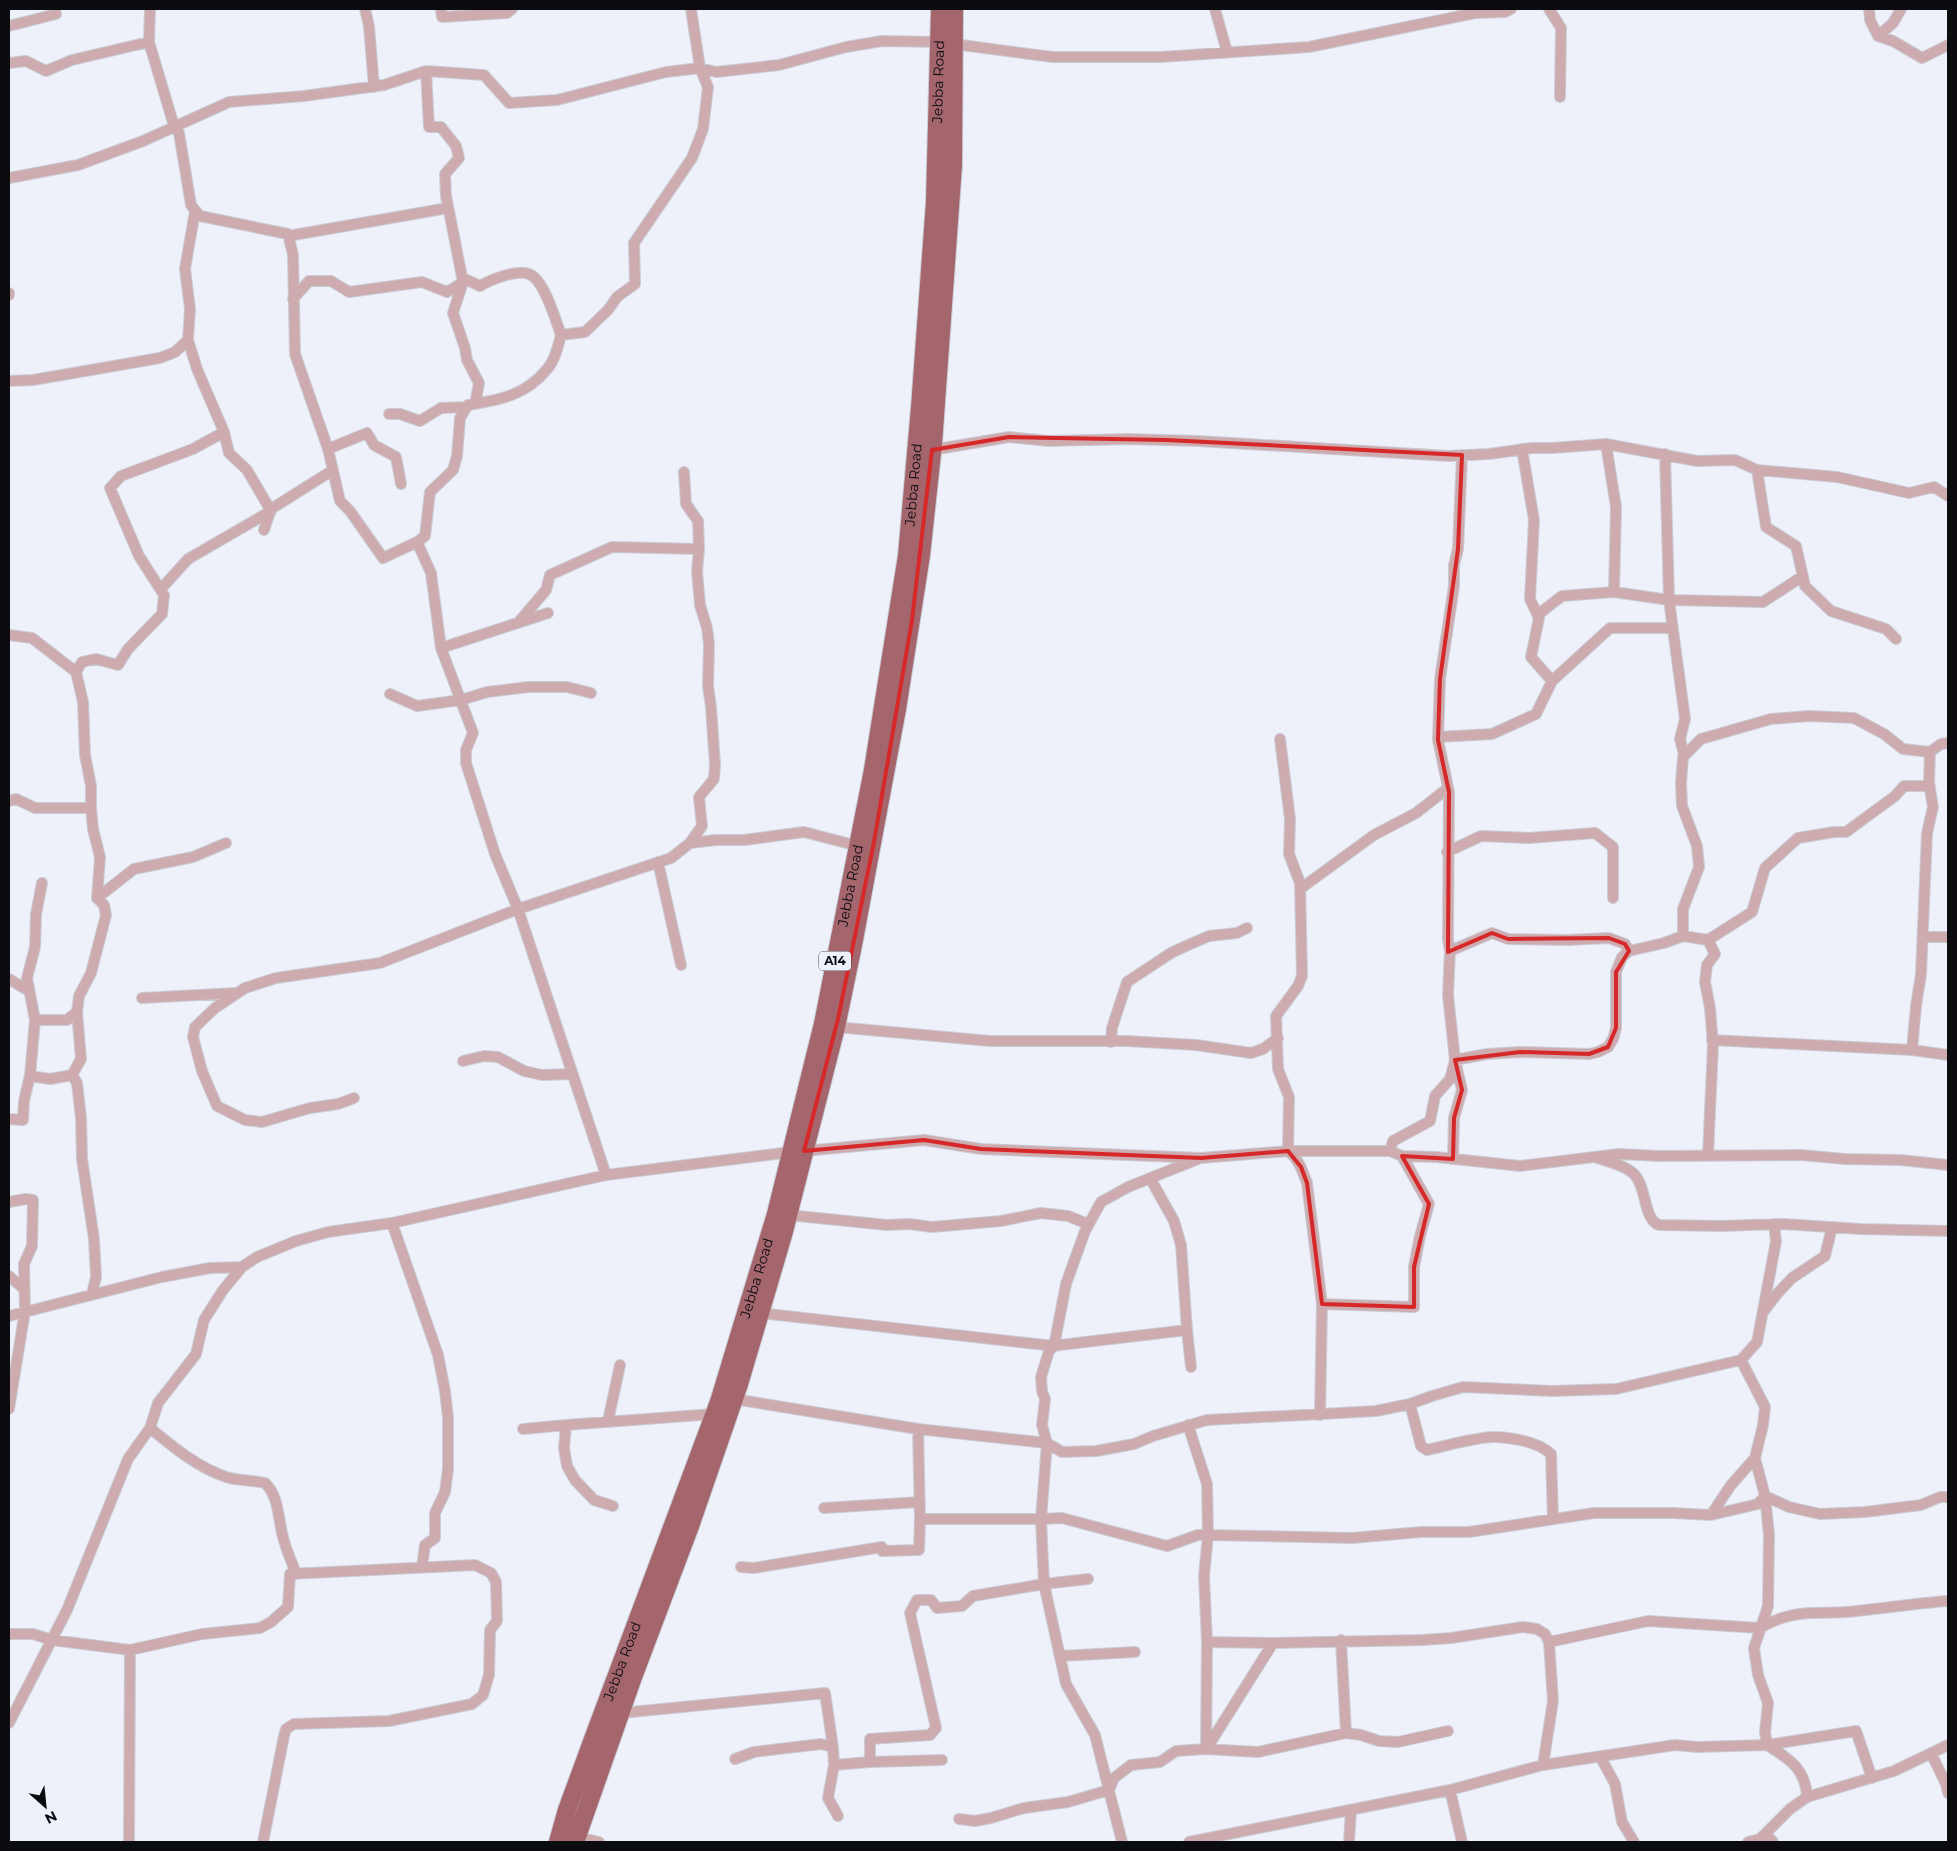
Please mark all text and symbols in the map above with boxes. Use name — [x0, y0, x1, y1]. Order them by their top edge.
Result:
street label: Jebba Road — [928, 40, 948, 124]
street label: Jebba Road — [901, 443, 926, 528]
street label: Jebba Road — [833, 843, 867, 929]
road number: A14 — [819, 951, 851, 970]
street label: Jebba Road — [736, 1236, 777, 1321]
street label: Jebba Road — [599, 1619, 645, 1704]
north arrow — [20, 1781, 70, 1831]
text: N — [42, 1807, 60, 1828]

